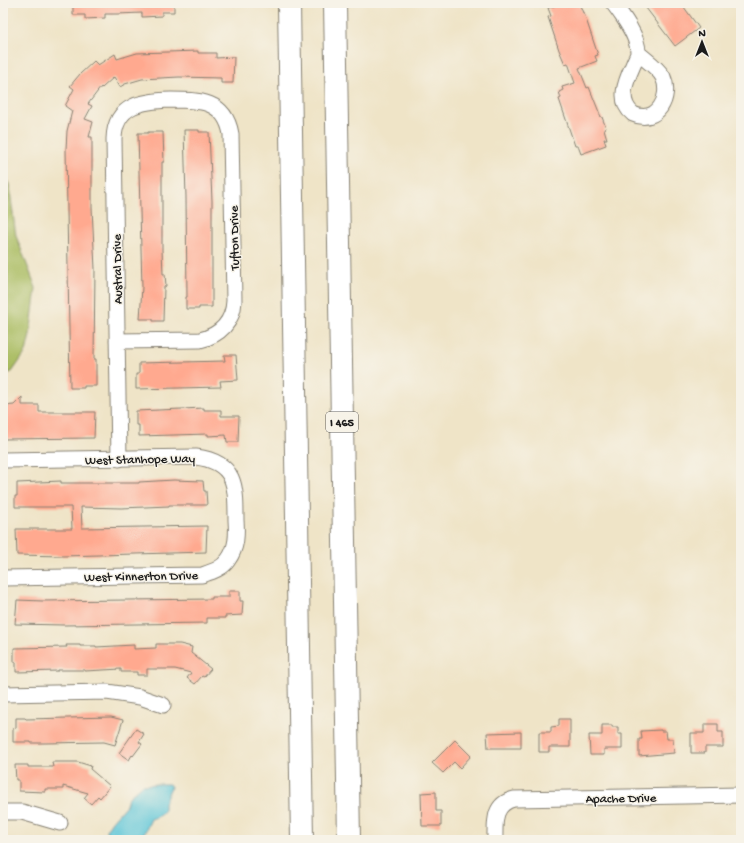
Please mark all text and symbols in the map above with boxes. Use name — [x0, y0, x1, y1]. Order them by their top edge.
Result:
north arrow — [682, 22, 722, 62]
text: N — [698, 28, 706, 40]
street label: Tufton Drive — [227, 205, 244, 271]
street label: Austral Drive — [110, 234, 127, 304]
road number: I 465 — [326, 412, 358, 432]
street label: West Stanhope Way — [85, 452, 196, 469]
street label: West Kinnerton Drive — [84, 569, 199, 586]
street label: Apache Drive — [586, 791, 657, 808]

